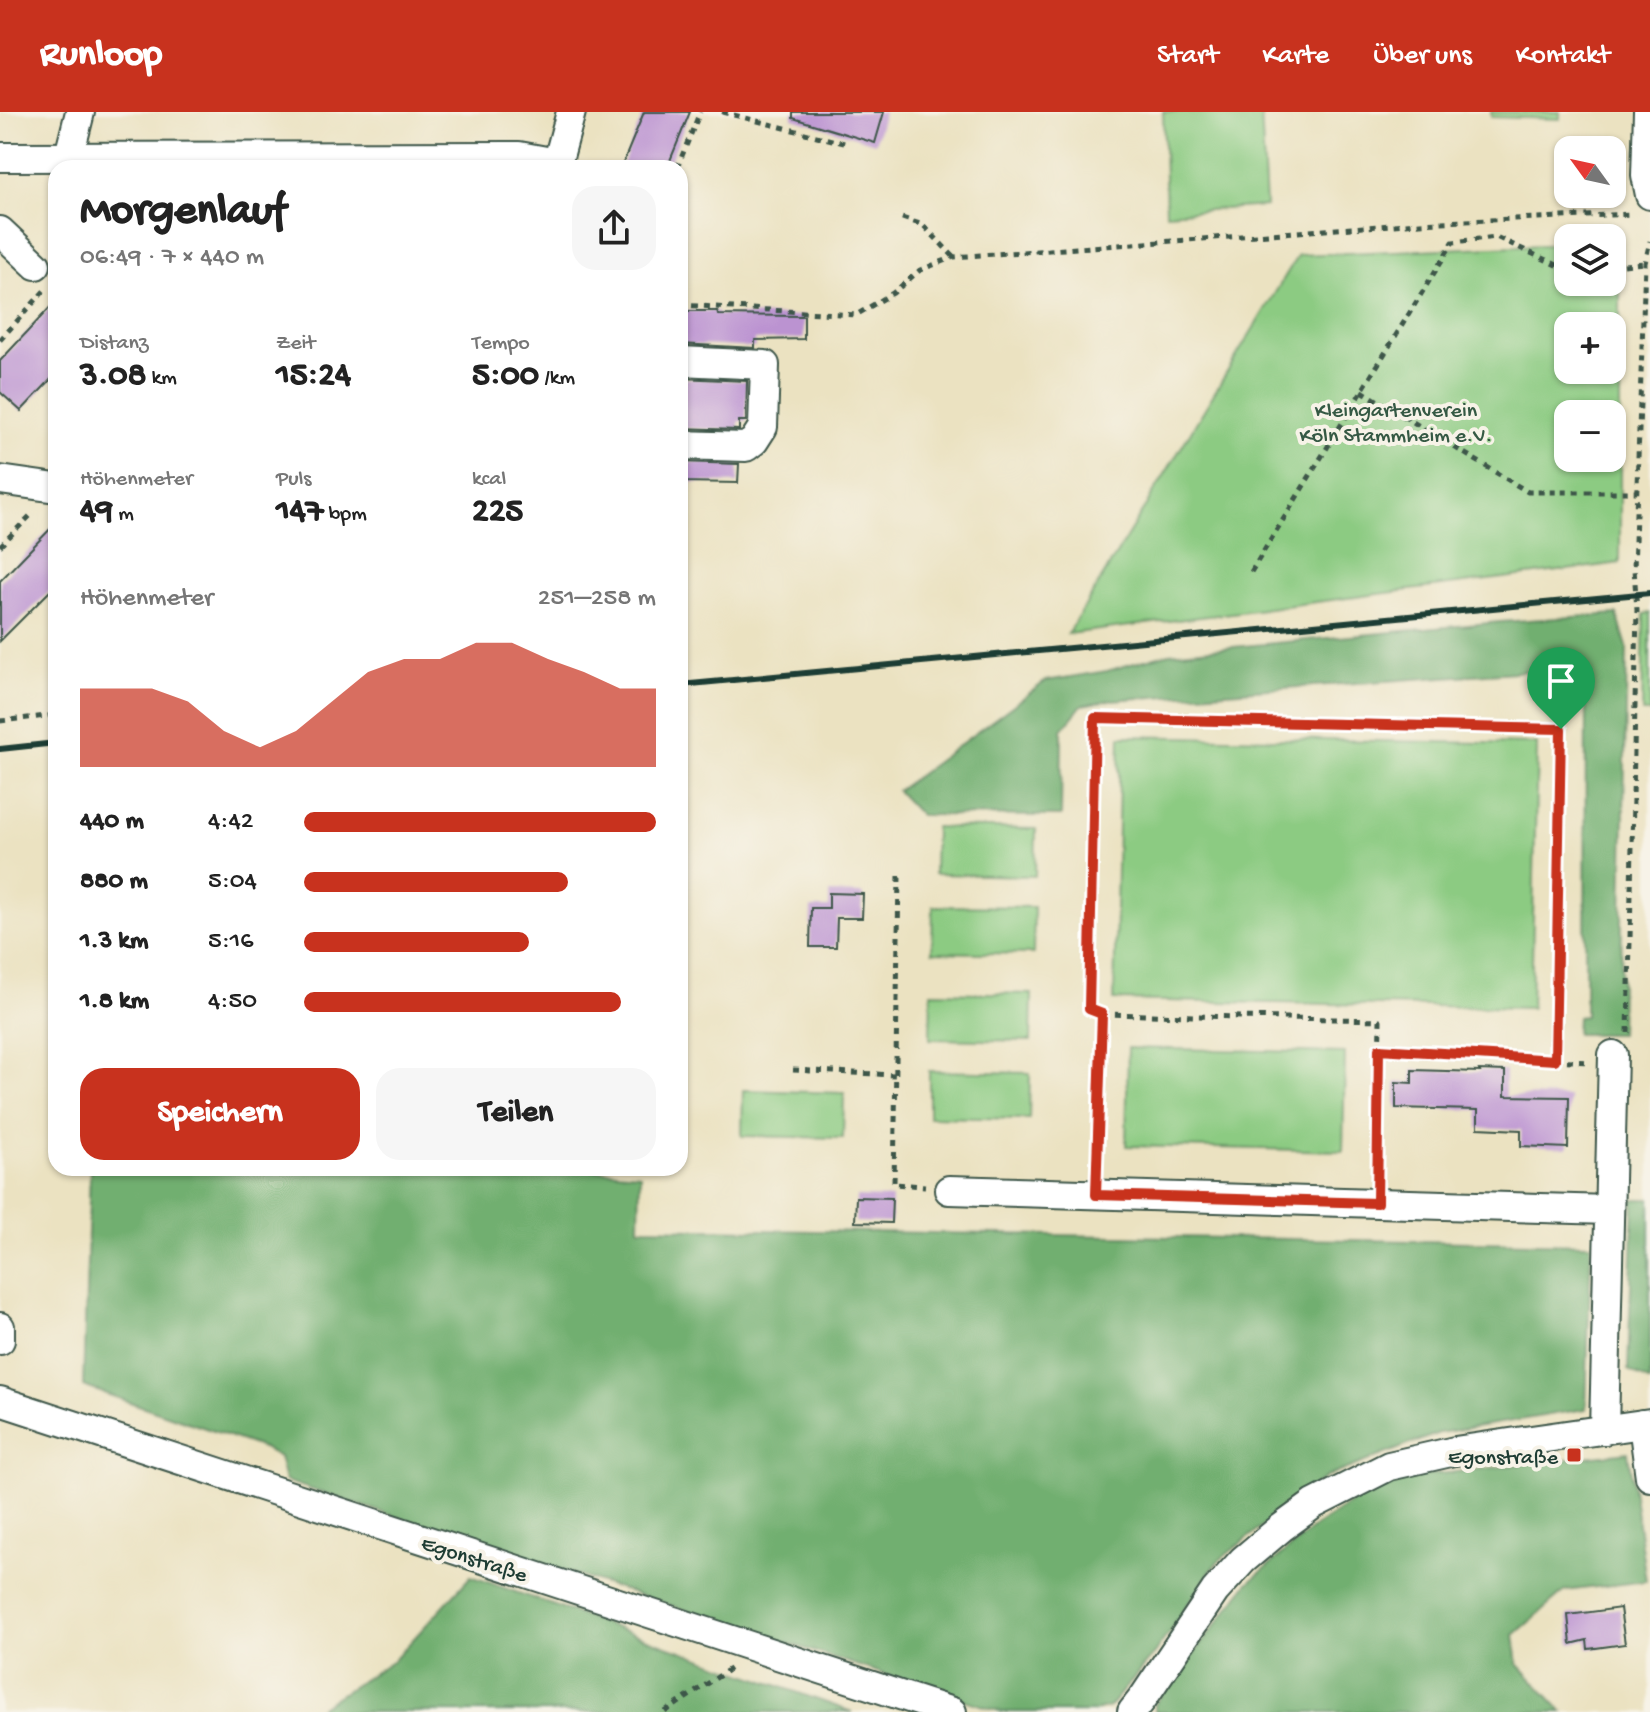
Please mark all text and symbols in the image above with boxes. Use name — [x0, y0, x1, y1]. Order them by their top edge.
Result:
text: Runloop — [40, 34, 162, 78]
text: Start — [1157, 40, 1218, 73]
text: Karte — [1262, 40, 1329, 73]
text: Über uns — [1373, 40, 1472, 73]
text: Kontakt — [1516, 40, 1610, 73]
north arrow — [1554, 136, 1626, 208]
map controls — [1554, 136, 1626, 472]
button: share — [572, 186, 656, 270]
text: Morgenlauf — [80, 187, 286, 239]
button: layers — [1554, 224, 1626, 296]
text: 06:49 · 7 × 440 m — [80, 243, 264, 274]
button: + — [1554, 312, 1626, 384]
text: Distanz — [80, 331, 149, 357]
text: Zeit — [276, 331, 315, 357]
text: Tempo — [472, 331, 530, 357]
text: 3.08 — [80, 357, 146, 397]
text: 15:24 — [276, 357, 351, 397]
text: 5:00 — [472, 357, 539, 397]
text: km — [146, 366, 177, 392]
text: /km — [539, 366, 575, 392]
park label: Kleingartenverein Köln Stammheim e.V. — [1300, 399, 1492, 450]
button: − — [1554, 400, 1626, 472]
text: Höhenmeter — [80, 467, 193, 493]
text: Puls — [276, 467, 311, 493]
text: kcal — [472, 467, 506, 493]
text: 49 — [80, 493, 113, 533]
text: 147 — [276, 493, 324, 533]
text: 225 — [472, 493, 523, 533]
text: m — [113, 502, 134, 528]
text: bpm — [324, 502, 367, 528]
text: Höhenmeter — [80, 584, 213, 615]
text: 251–258 m — [538, 584, 656, 615]
pin — [1527, 647, 1595, 729]
icon: arrive — [1539, 659, 1583, 703]
text: 440 m — [80, 807, 144, 838]
text: 4:42 — [208, 807, 254, 838]
text: 880 m — [80, 867, 148, 898]
text: 5:04 — [208, 867, 257, 898]
text: 1.3 km — [80, 927, 148, 958]
text: 5:16 — [208, 927, 254, 958]
text: 1.8 km — [80, 987, 149, 1018]
text: 4:50 — [208, 987, 257, 1018]
button: Speichern — [80, 1068, 360, 1160]
button: Teilen — [376, 1068, 656, 1160]
place label: Egonstraße — [1448, 1446, 1559, 1472]
marker: Egonstraße — [1565, 1446, 1583, 1464]
street label: Egonstraße — [417, 1531, 531, 1590]

